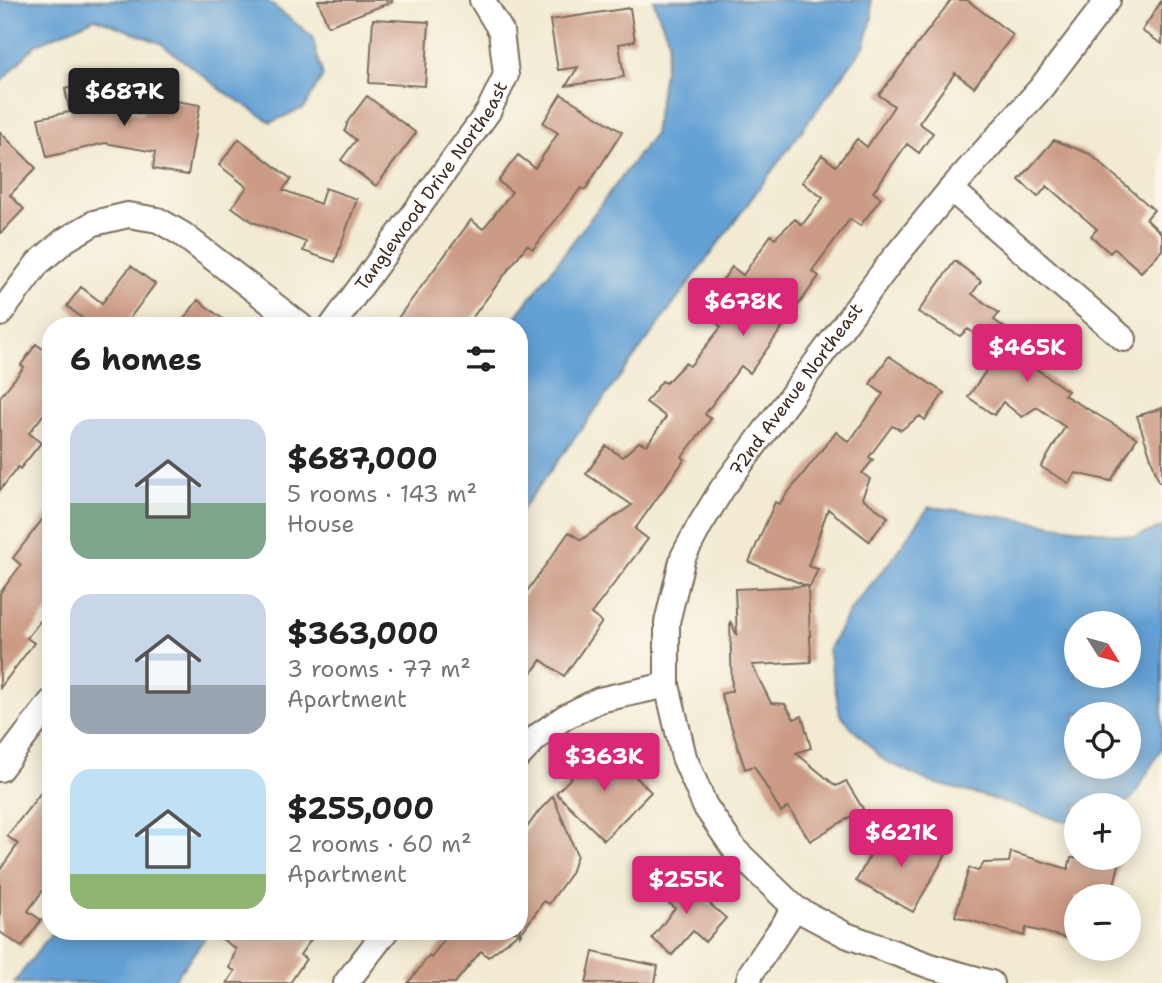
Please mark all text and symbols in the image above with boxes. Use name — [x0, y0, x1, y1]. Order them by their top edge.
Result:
pin: $687K — [75, 68, 173, 128]
text: $687K — [84, 76, 164, 106]
street label: Tanglewood Drive Northeast — [350, 77, 513, 295]
pin: $678K — [694, 278, 792, 338]
text: $678K — [704, 286, 782, 316]
street label: 72nd Avenue Northeast — [724, 298, 868, 481]
pin: $465K — [978, 324, 1076, 384]
text: $465K — [988, 332, 1066, 362]
text: 6 homes — [70, 339, 202, 380]
icon: filters — [462, 340, 500, 378]
text: $687,000 — [287, 438, 438, 479]
icon: home — [126, 447, 210, 531]
text: 5 rooms · 143 m² — [287, 479, 477, 509]
text: House — [287, 509, 355, 539]
north arrow — [1064, 611, 1141, 688]
map controls — [1064, 611, 1141, 961]
text: $363,000 — [287, 613, 439, 654]
icon: home — [126, 622, 210, 706]
text: 3 rooms · 77 m² — [287, 654, 471, 684]
text: Apartment — [287, 684, 407, 714]
button: locate — [1064, 702, 1141, 779]
pin: $363K — [555, 734, 653, 793]
text: $363K — [565, 741, 643, 771]
text: $255,000 — [287, 788, 434, 829]
button: + — [1064, 793, 1141, 870]
icon: home — [126, 797, 210, 881]
pin: $621K — [852, 810, 950, 869]
text: $621K — [865, 817, 937, 847]
text: 2 rooms · 60 m² — [287, 829, 472, 859]
pin: $255K — [637, 856, 735, 916]
text: Apartment — [287, 859, 407, 889]
text: $255K — [648, 864, 724, 894]
button: − — [1064, 884, 1141, 961]

